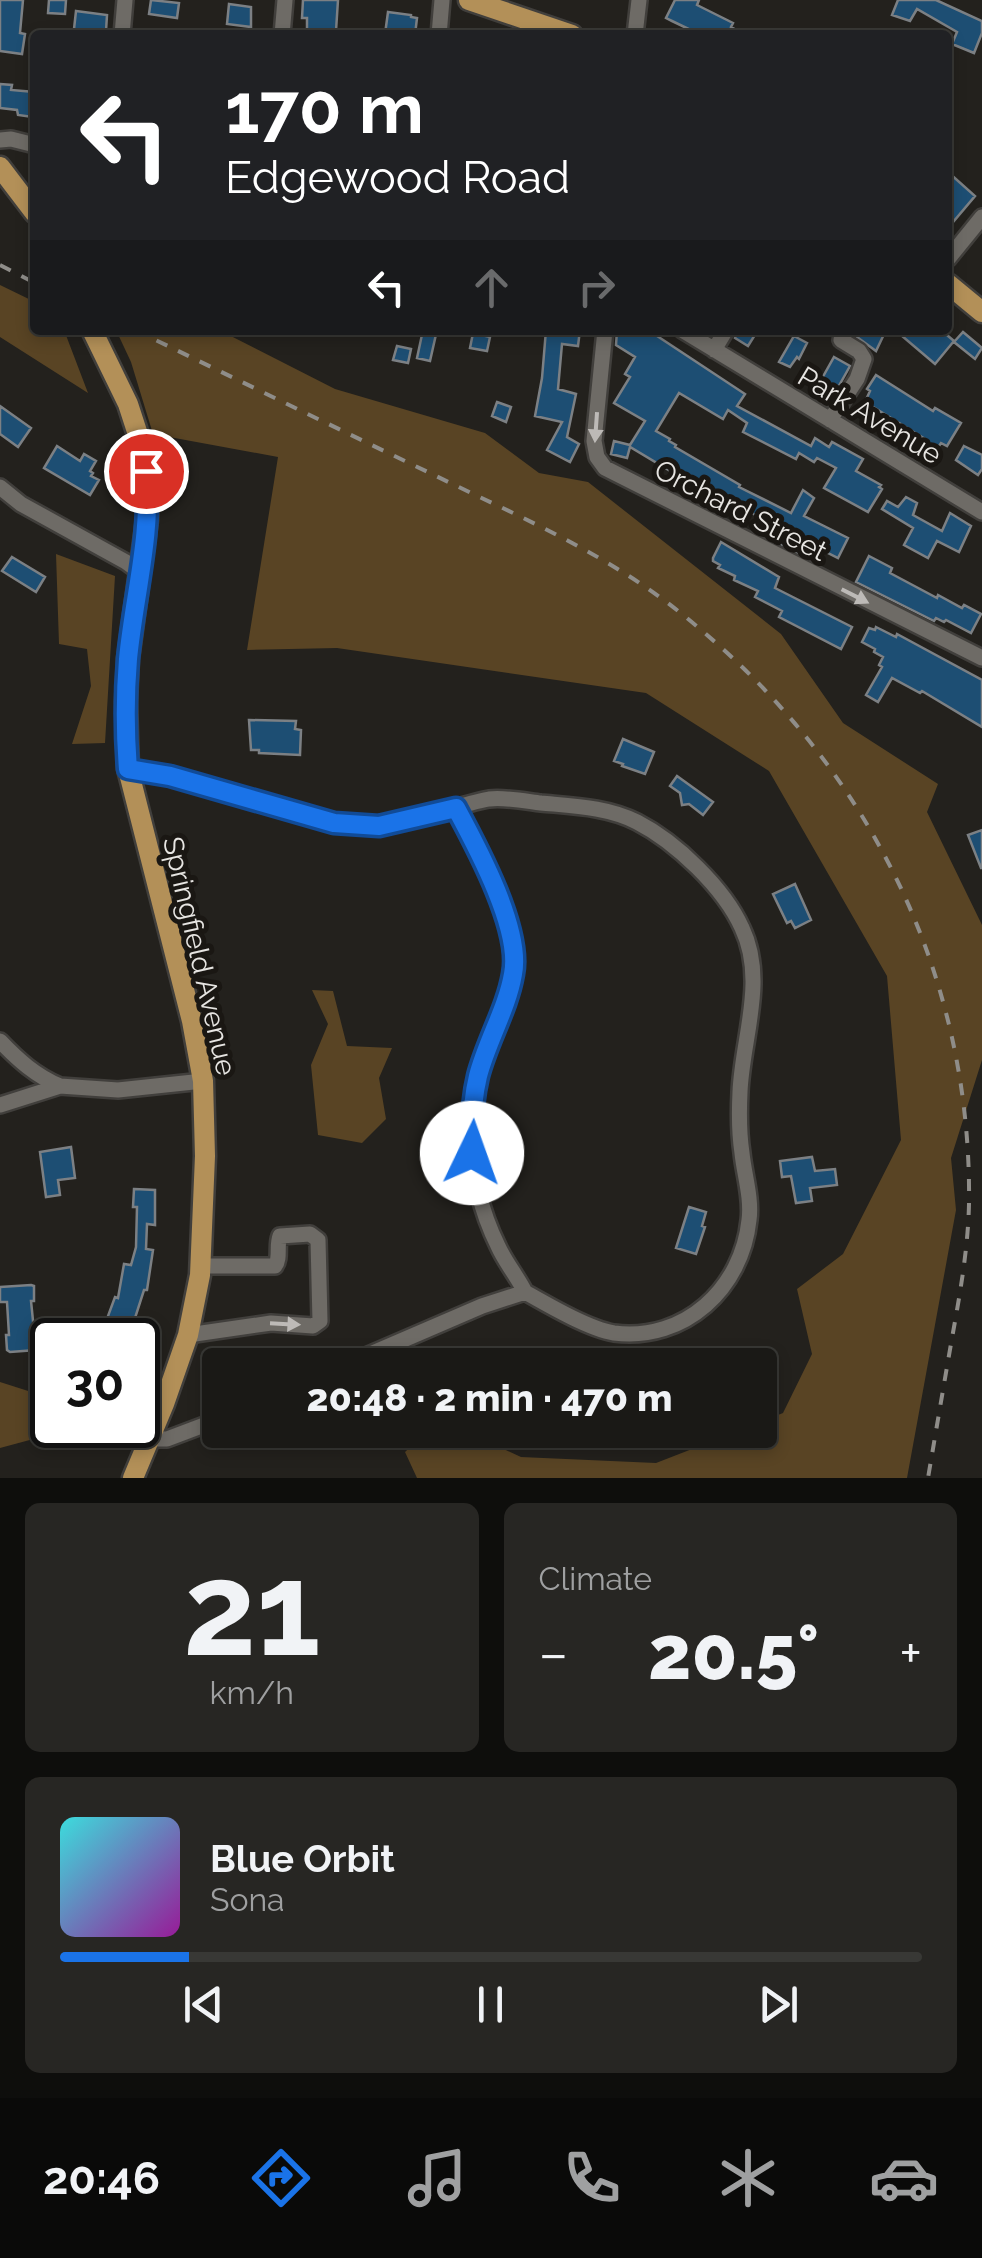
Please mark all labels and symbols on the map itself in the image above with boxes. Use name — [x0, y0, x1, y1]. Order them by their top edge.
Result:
street label: Park Avenue — [792, 360, 948, 471]
one-way arrow — [588, 412, 604, 443]
pin — [104, 429, 189, 514]
street label: Orchard Street — [649, 453, 833, 568]
one-way arrow — [841, 587, 870, 604]
street label: Springfield Avenue — [156, 834, 243, 1079]
position arrow — [420, 1101, 524, 1205]
one-way arrow — [270, 1316, 301, 1332]
speed limit sign: 30 — [30, 1318, 160, 1448]

